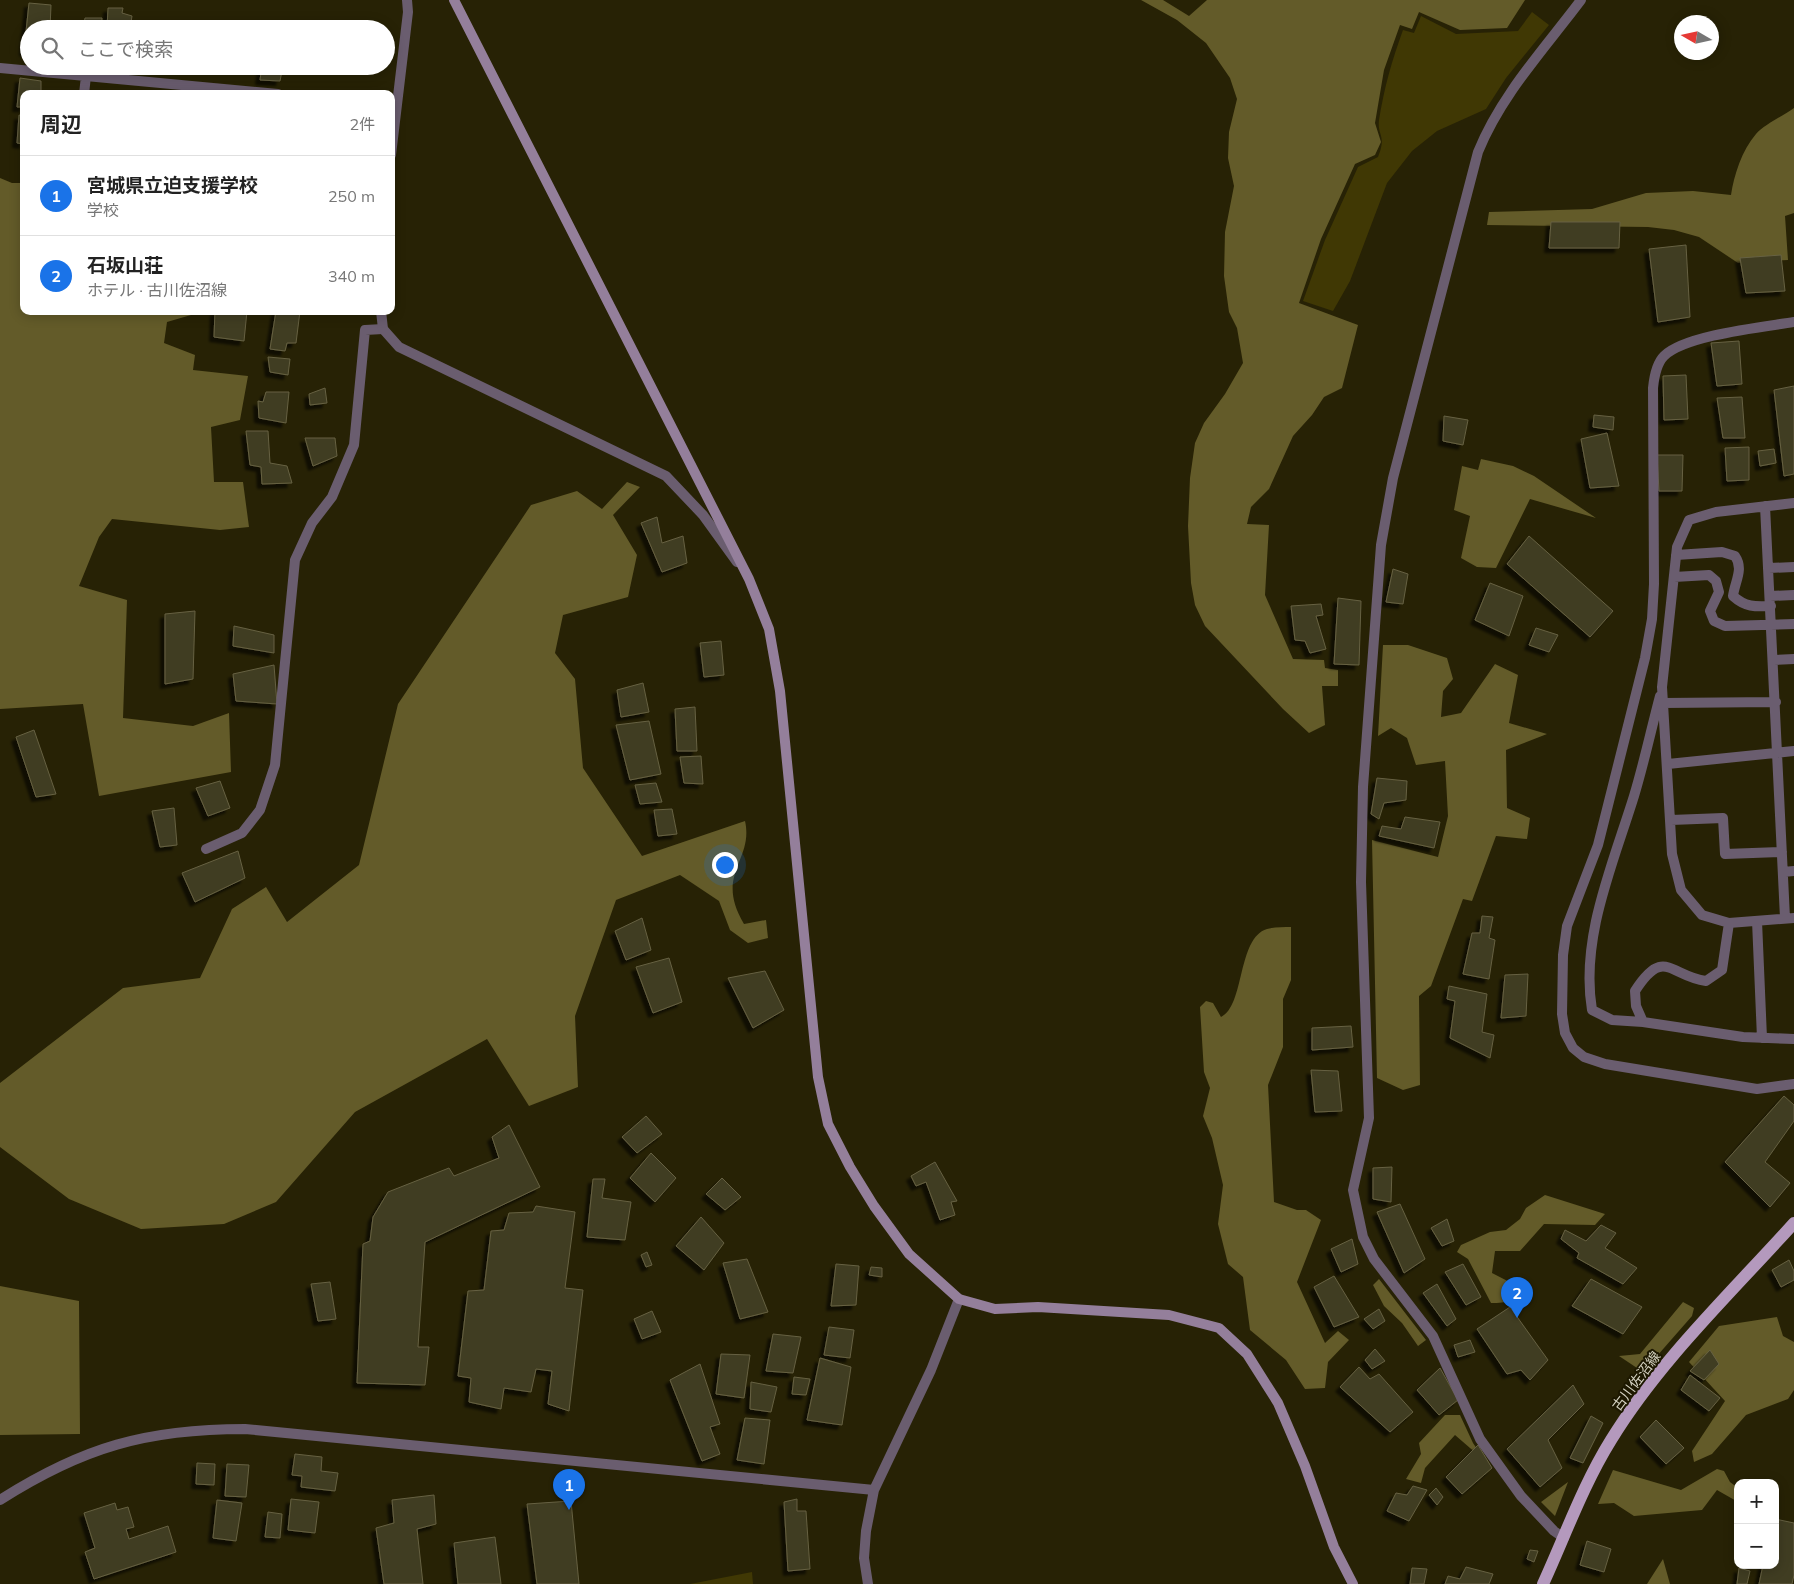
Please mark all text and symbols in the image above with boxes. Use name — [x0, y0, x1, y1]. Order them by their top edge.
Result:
north arrow — [1674, 15, 1719, 60]
search box — [20, 20, 395, 75]
icon: search — [38, 34, 66, 62]
text: ここで検索 — [78, 37, 173, 61]
text: 周辺 — [40, 111, 82, 137]
text: 2件 — [349, 114, 375, 134]
text: 宮城県立迫支援学校 — [87, 173, 258, 197]
text: 1 — [51, 186, 61, 206]
text: 250 m — [328, 186, 375, 206]
text: 学校 — [87, 200, 119, 220]
text: 石坂山荘 — [87, 253, 163, 277]
text: 2 — [51, 266, 61, 286]
text: 340 m — [328, 266, 375, 286]
text: ホテル · 古川佐沼線 — [87, 280, 227, 300]
your location — [712, 852, 738, 878]
pin: 2 — [1501, 1277, 1533, 1318]
street label: 古川佐沼線 — [1608, 1348, 1664, 1414]
pin: 1 — [553, 1469, 585, 1510]
map controls — [1734, 1479, 1779, 1569]
button: + — [1734, 1479, 1779, 1524]
button: − — [1734, 1524, 1779, 1569]

